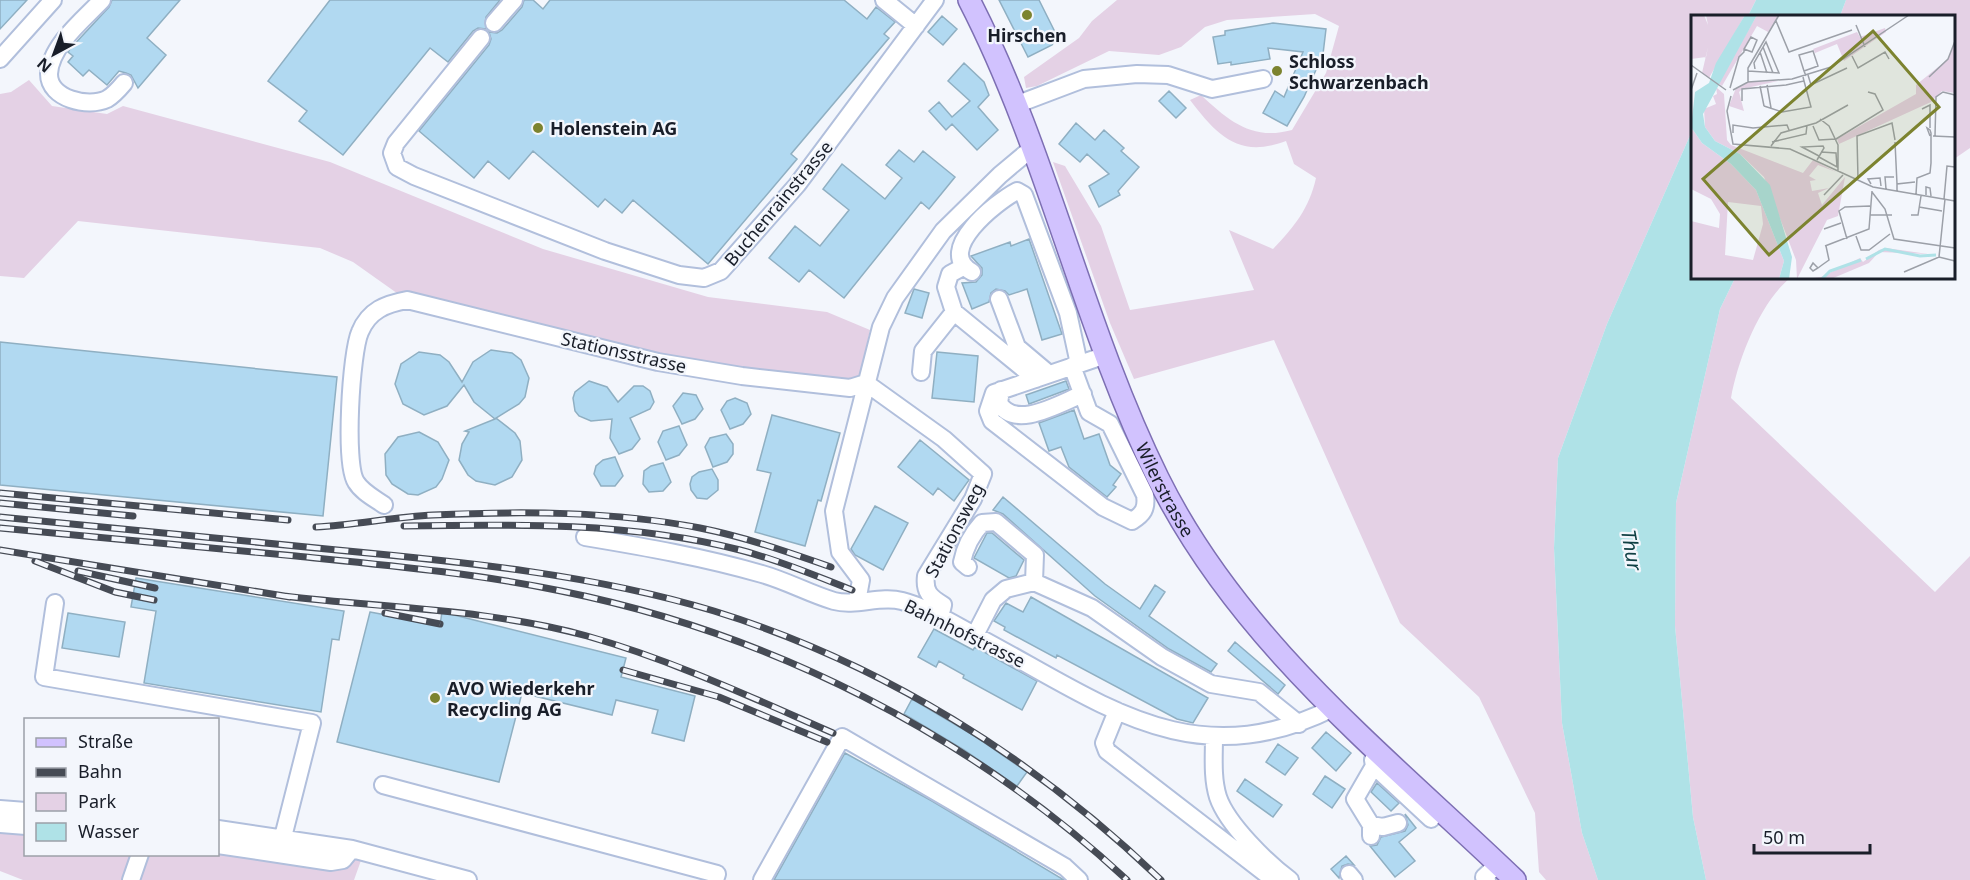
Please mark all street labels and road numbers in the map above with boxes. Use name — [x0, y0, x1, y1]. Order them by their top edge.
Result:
street label: Buchenrainstrasse — [719, 135, 837, 271]
street label: Stationsstrasse — [559, 326, 689, 378]
street label: Wilerstrasse — [1131, 439, 1200, 541]
street label: Stationsweg — [919, 479, 989, 581]
street label: Bahnhofstrasse — [900, 593, 1030, 673]

